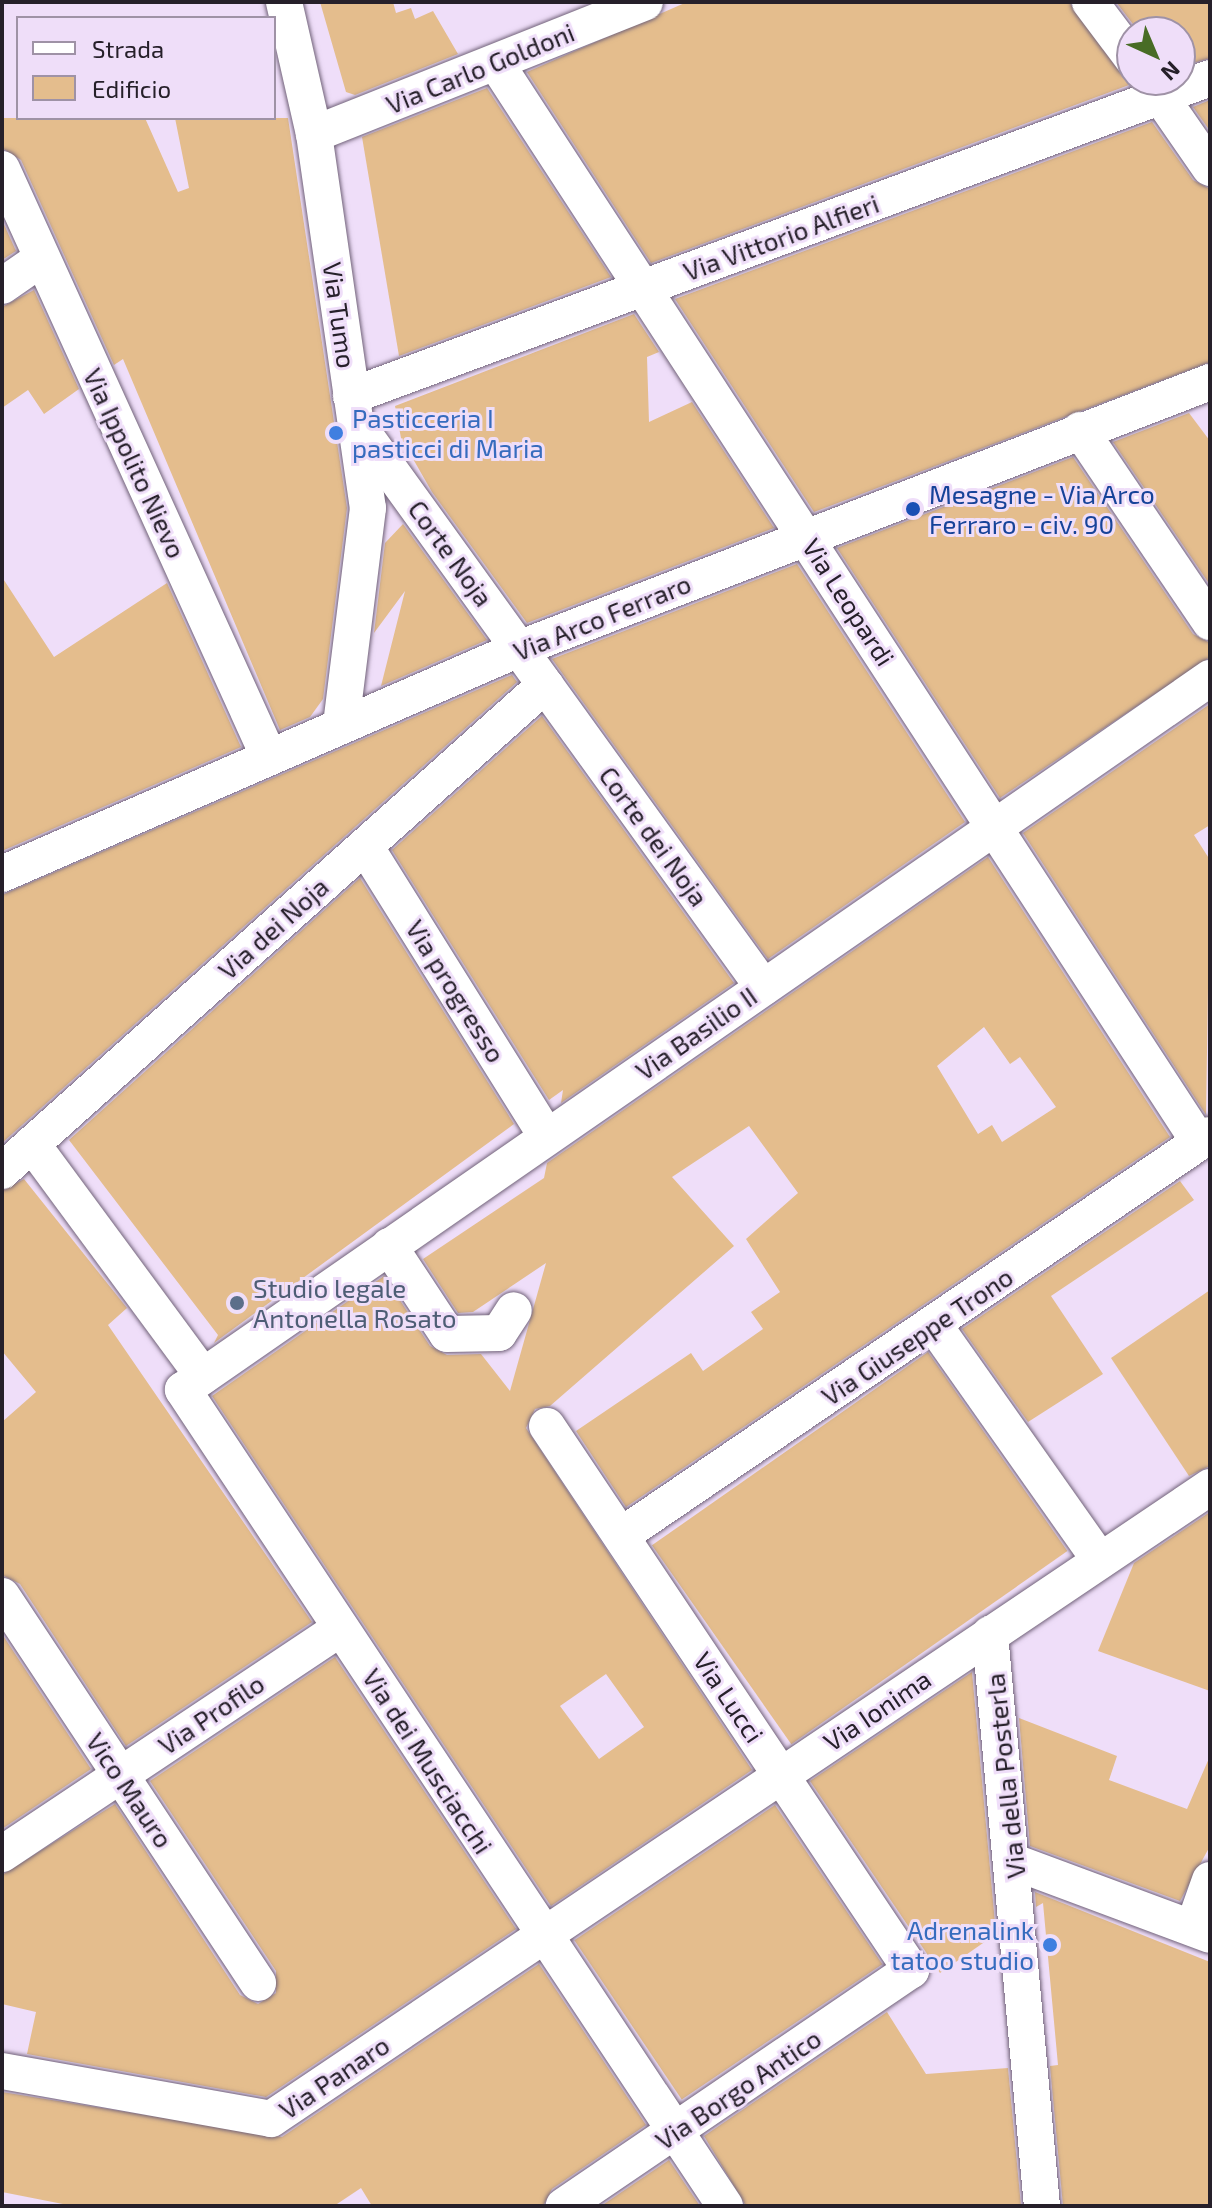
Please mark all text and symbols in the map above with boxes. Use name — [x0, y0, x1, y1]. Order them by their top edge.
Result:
legend — [16, 16, 276, 120]
street label: Via Carlo Goldoni — [381, 16, 579, 120]
north arrow — [1116, 16, 1196, 96]
text: Strada — [92, 34, 164, 63]
text: N — [1157, 57, 1186, 87]
text: Edificio — [92, 74, 171, 103]
street label: Via Vittorio Alfieri — [678, 187, 884, 287]
street label: Via Tumo — [317, 260, 363, 370]
street label: Via Ippolito Nievo — [77, 363, 193, 563]
place label: Pasticceria I pasticci di Maria — [352, 402, 544, 464]
marker: Pasticceria I pasticci di Maria — [327, 424, 345, 442]
place label: Mesagne - Via Arco Ferraro - civ. 90 — [929, 478, 1156, 540]
street label: Corte Noja — [402, 494, 500, 612]
marker: Mesagne - Via Arco Ferraro - civ. 90 — [904, 500, 922, 518]
street label: Via Leopardi — [796, 533, 902, 671]
street label: Via Arco Ferraro — [508, 567, 696, 667]
street label: Corte dei Noja — [593, 760, 715, 912]
street label: Via dei Noja — [212, 870, 334, 986]
street label: Via progresso — [400, 914, 512, 1068]
street label: Via Basilio II — [629, 980, 763, 1086]
street label: Via Giuseppe Trono — [815, 1260, 1019, 1412]
place label: Studio legale Antonella Rosato — [253, 1272, 456, 1334]
marker: Studio legale Antonella Rosato — [228, 1294, 246, 1312]
street label: Via Lucci — [687, 1646, 771, 1748]
street label: Via dei Musciacchi — [357, 1663, 499, 1859]
street label: Via Ionima — [817, 1663, 937, 1757]
street label: Via Profilo — [152, 1667, 270, 1761]
street label: Via della Posterla — [979, 1672, 1031, 1880]
street label: Vico Mauro — [80, 1727, 180, 1853]
place label: Adrenalink tatoo studio — [891, 1914, 1034, 1976]
marker: Adrenalink tatoo studio — [1041, 1936, 1059, 1954]
street label: Via Borgo Antico — [649, 2022, 827, 2156]
street label: Via Panaro — [273, 2029, 395, 2125]

